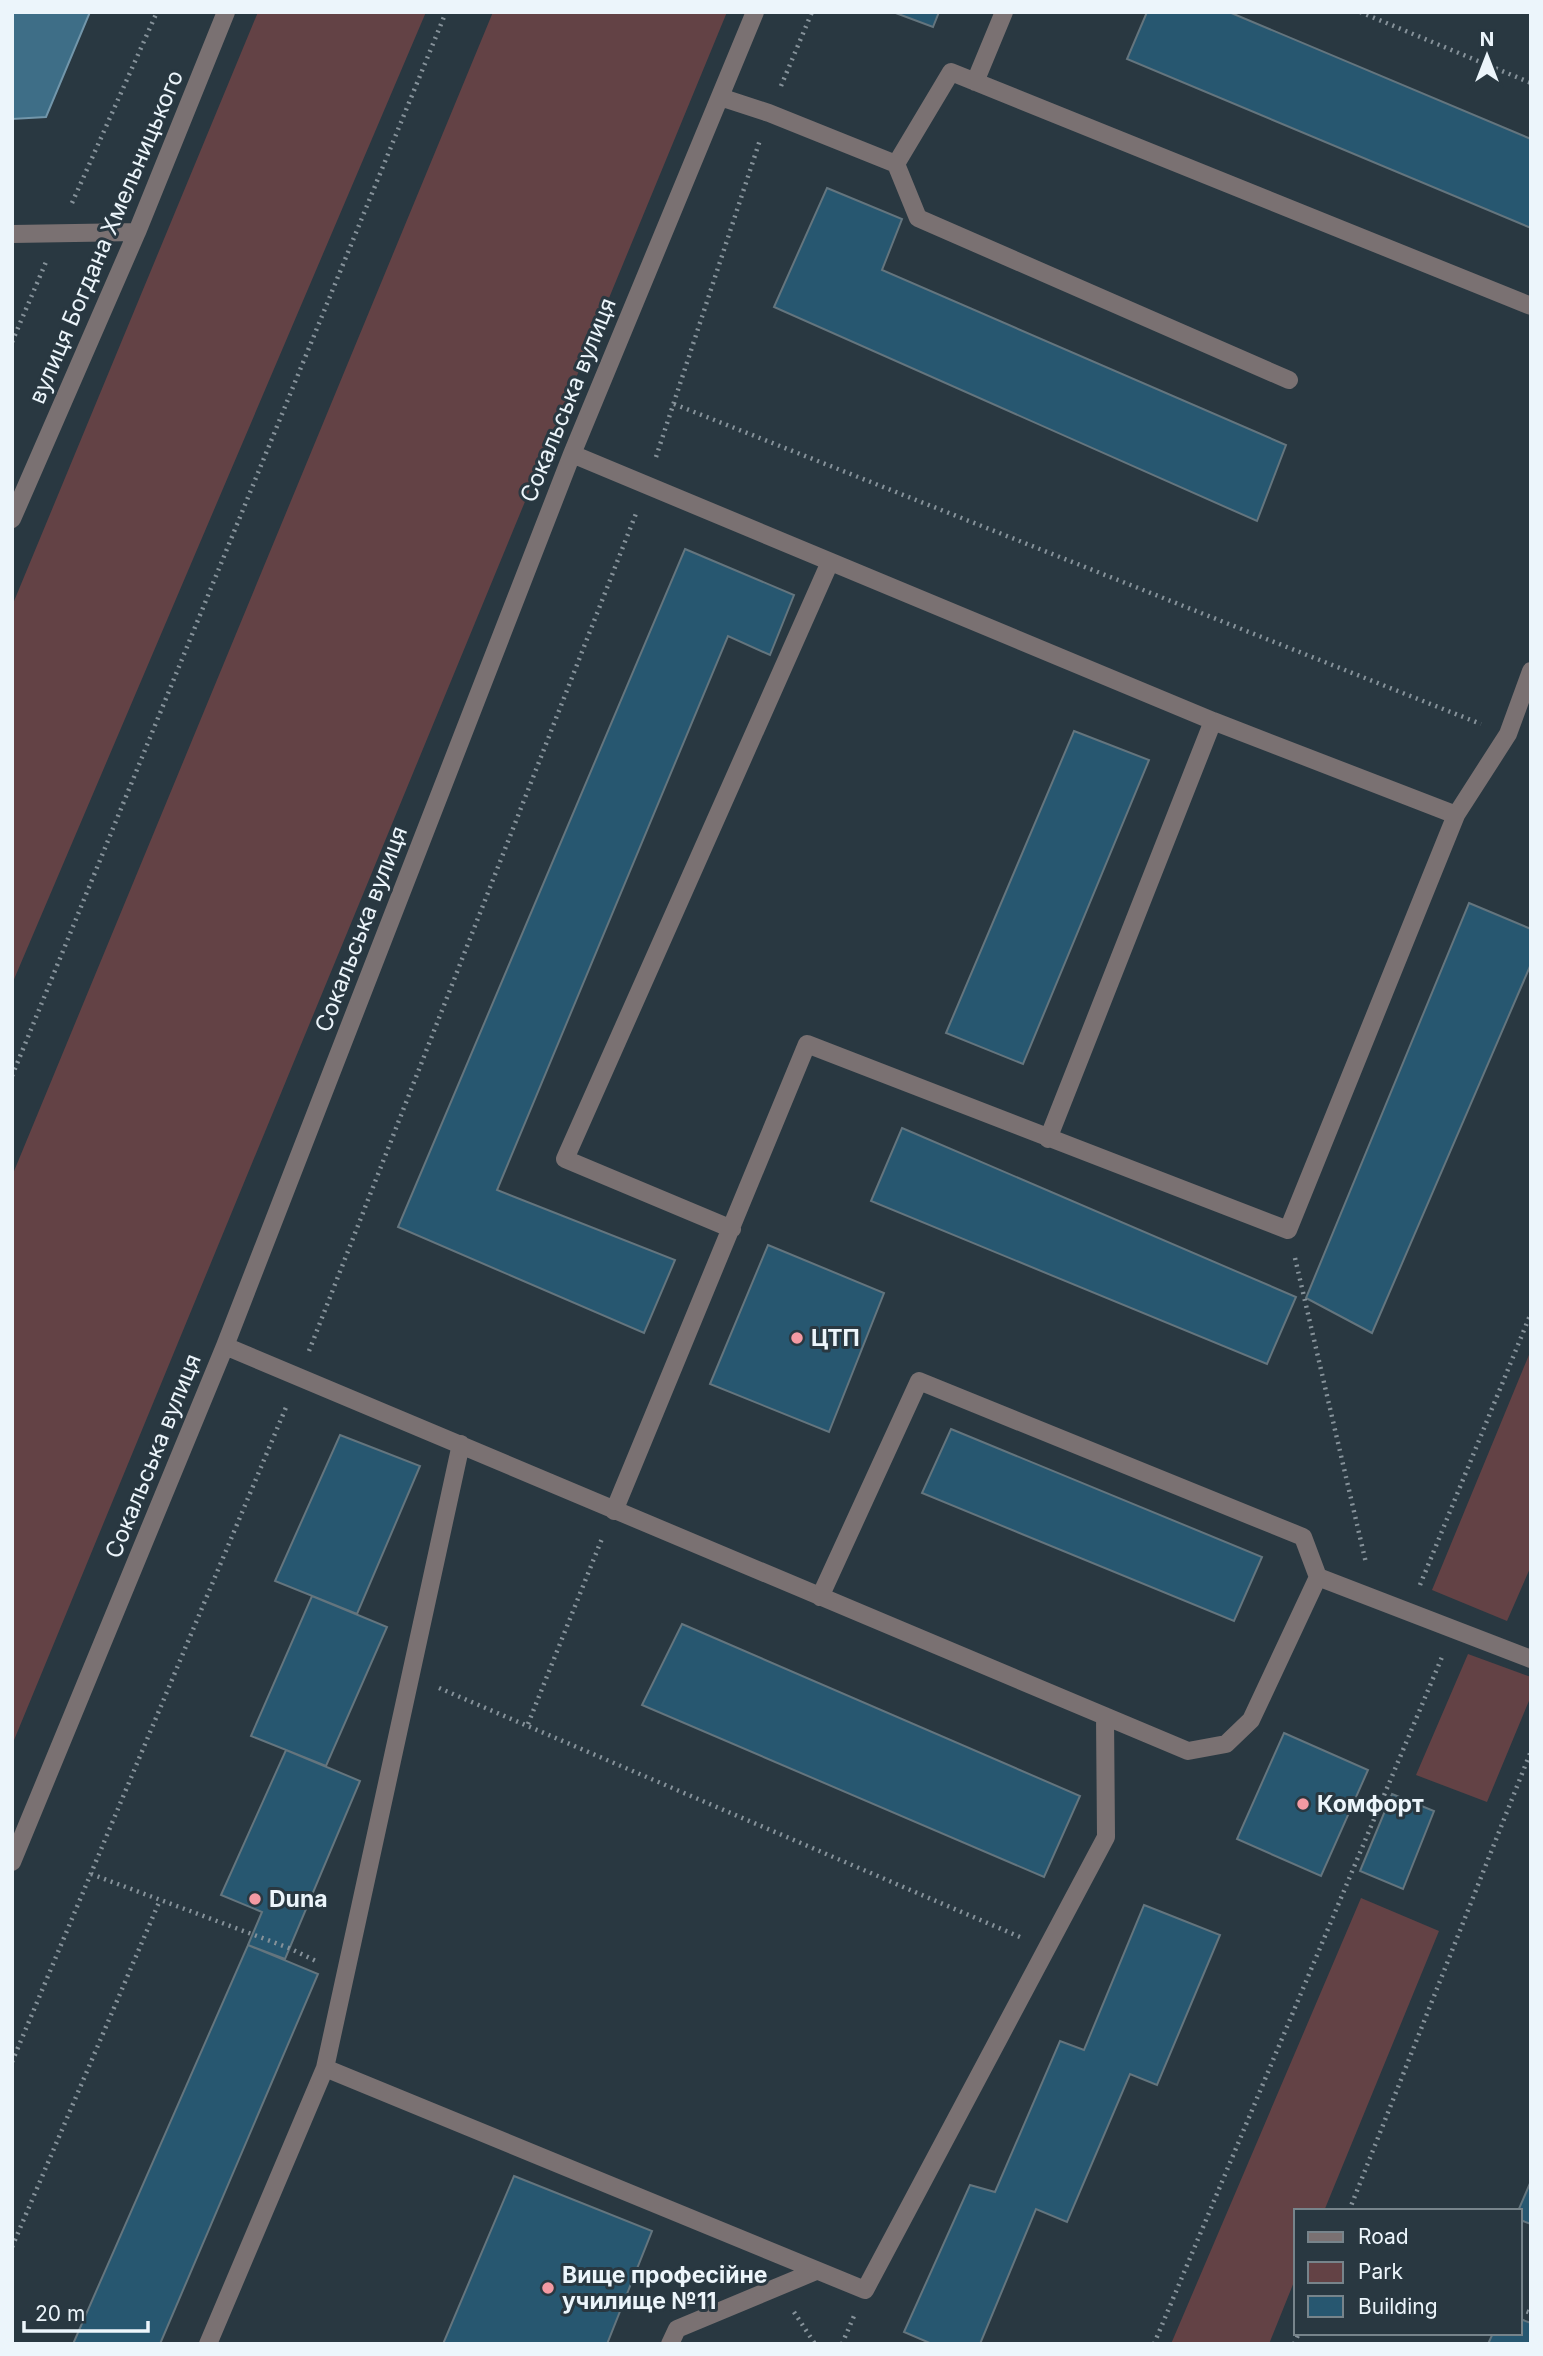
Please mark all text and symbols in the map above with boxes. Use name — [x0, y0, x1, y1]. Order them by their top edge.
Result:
north arrow — [1452, 21, 1522, 91]
text: N — [1480, 28, 1494, 51]
street label: вулиця Богдана Хмельницького — [23, 66, 189, 408]
street label: Сокальська вулиця — [514, 294, 622, 506]
street label: Сокальська вулиця — [309, 822, 413, 1036]
place label: ЦТП — [811, 1324, 860, 1352]
marker: ЦТП — [789, 1330, 805, 1346]
street label: Сокальська вулиця — [99, 1350, 207, 1562]
place label: Комфорт — [1317, 1790, 1424, 1818]
marker: Комфорт — [1295, 1796, 1311, 1812]
place label: Duna — [269, 1885, 328, 1913]
marker: Duna — [247, 1891, 263, 1907]
legend — [1294, 2209, 1522, 2335]
text: Road — [1358, 2224, 1409, 2249]
text: Park — [1358, 2259, 1403, 2284]
place label: Вище професійне училище №11 — [562, 2261, 768, 2315]
marker: Вище професійне училище №11 — [540, 2280, 556, 2296]
scale bar — [24, 2290, 149, 2334]
text: Building — [1358, 2294, 1438, 2319]
text: 20 m — [35, 2301, 85, 2326]

